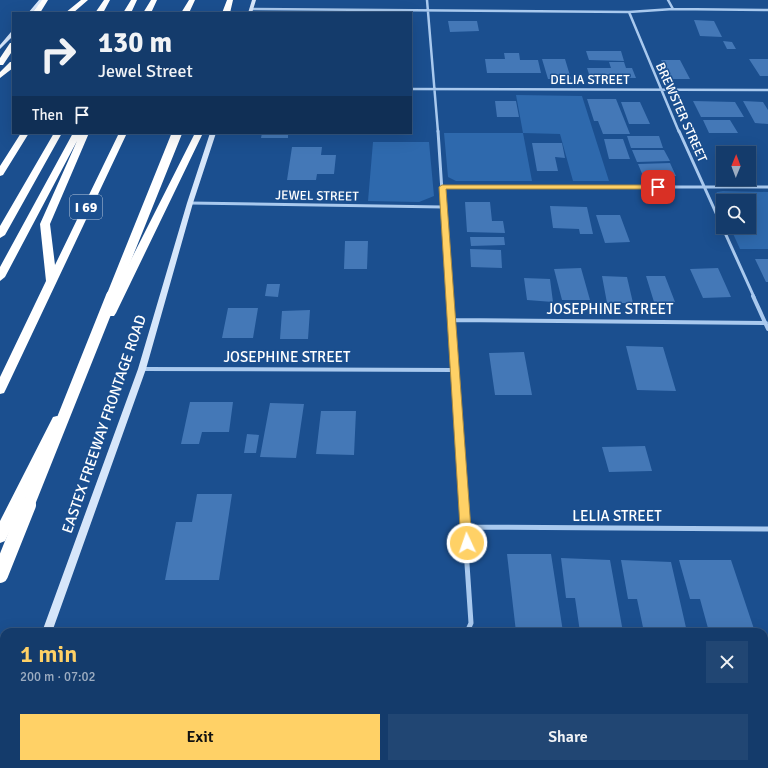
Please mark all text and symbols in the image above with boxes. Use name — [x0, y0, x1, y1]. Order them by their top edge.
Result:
text: 130 m — [98, 26, 172, 60]
icon: right — [32, 28, 84, 80]
text: Jewel Street — [98, 60, 193, 82]
street label: BREWSTER STREET — [652, 60, 710, 165]
street label: DELIA STREET — [550, 72, 630, 88]
icon: arrive — [71, 104, 93, 126]
text: Then — [32, 106, 63, 124]
north arrow — [716, 146, 756, 186]
map controls — [716, 146, 756, 234]
pin — [641, 170, 675, 204]
icon: arrive — [647, 176, 669, 198]
street label: JEWEL STREET — [275, 187, 359, 205]
button: search — [716, 194, 756, 234]
road number: I 69 — [70, 195, 102, 219]
street label: JOSEPHINE STREET — [547, 300, 674, 318]
street label: EASTEX FREEWAY FRONTAGE ROAD — [58, 312, 150, 536]
street label: JOSEPHINE STREET — [224, 348, 351, 366]
street label: LELIA STREET — [572, 507, 662, 525]
position arrow — [446, 522, 488, 564]
text: 1 min — [20, 639, 77, 669]
button: close — [706, 641, 748, 683]
text: 200 m · 07:02 — [20, 669, 96, 685]
button: Exit — [20, 714, 380, 760]
button: Share — [388, 714, 748, 760]

